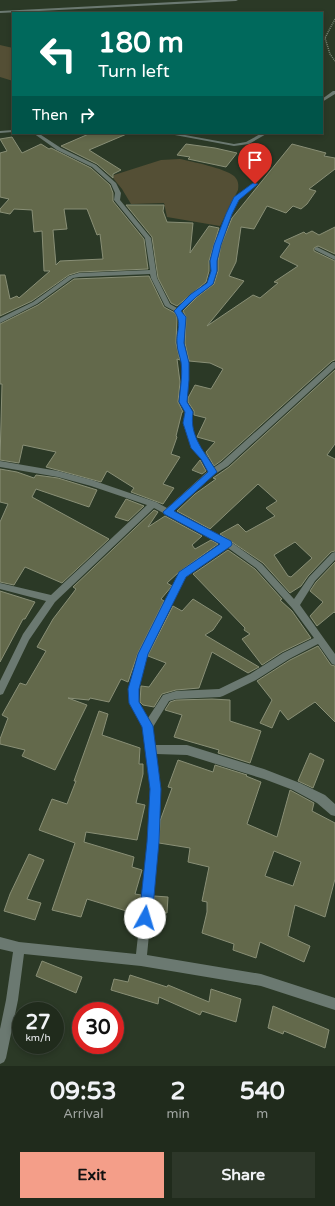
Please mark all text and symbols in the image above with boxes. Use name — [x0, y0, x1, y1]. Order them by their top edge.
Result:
text: 180 m — [98, 26, 184, 60]
icon: left — [32, 28, 84, 80]
text: Turn left — [98, 60, 170, 82]
icon: right — [76, 104, 98, 126]
text: Then — [32, 106, 68, 124]
pin — [238, 143, 272, 184]
icon: arrive — [244, 149, 266, 171]
position arrow — [124, 897, 166, 939]
speed limit sign: 30 — [72, 1002, 124, 1054]
text: 27 — [25, 1011, 51, 1035]
text: km/h — [25, 1032, 51, 1044]
text: 09:53 — [50, 1077, 117, 1106]
text: 2 — [171, 1077, 186, 1106]
text: 540 — [240, 1077, 285, 1106]
text: Arrival — [63, 1106, 103, 1122]
text: min — [167, 1106, 190, 1122]
text: m — [256, 1106, 268, 1122]
button: Exit — [20, 1152, 164, 1198]
button: Share — [172, 1152, 315, 1198]

